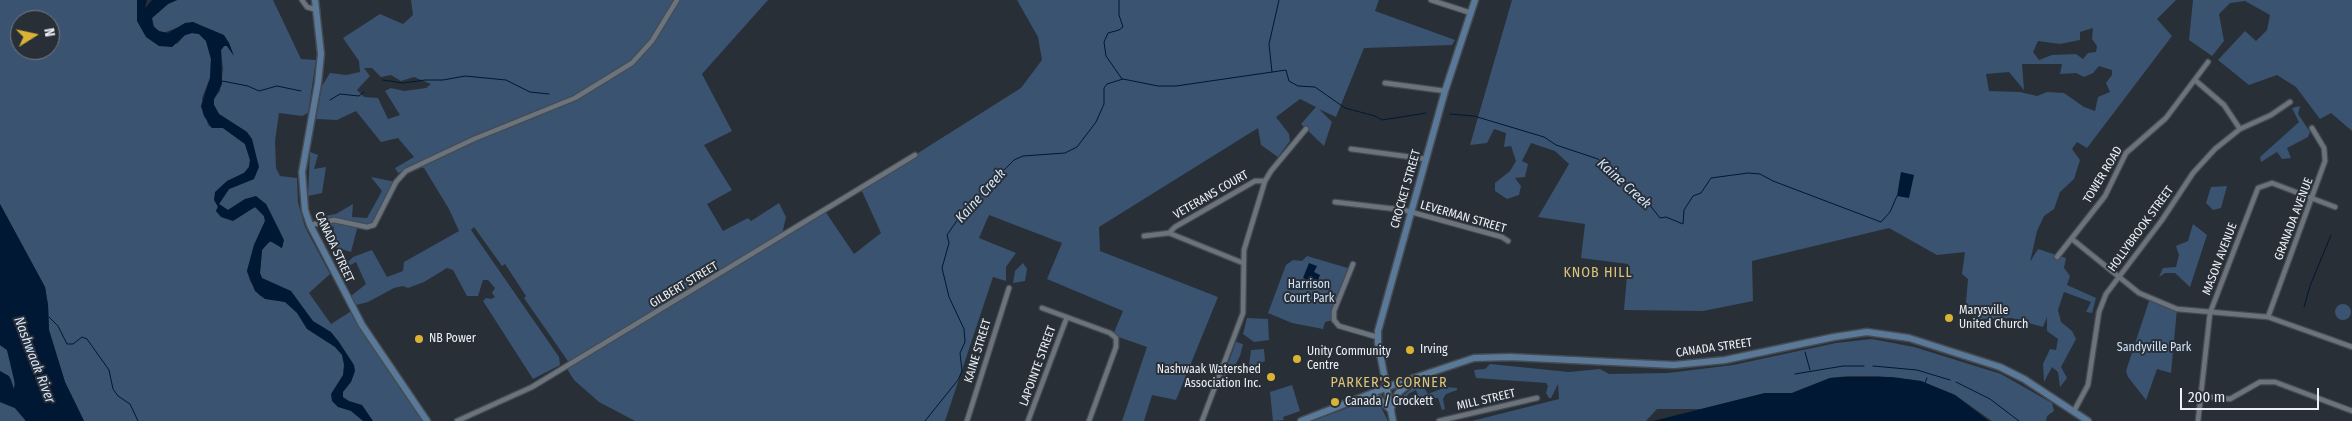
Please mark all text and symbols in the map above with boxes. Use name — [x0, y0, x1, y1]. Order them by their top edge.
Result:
north arrow — [10, 10, 60, 60]
text: N — [40, 27, 58, 38]
street label: TOWER ROAD — [2080, 144, 2126, 206]
street label: CROCKET STREET — [1388, 148, 1424, 230]
water label: Kaine Creek — [1594, 155, 1654, 213]
water label: Kaine Creek — [952, 166, 1010, 226]
street label: VETERANS COURT — [1171, 168, 1251, 222]
street label: GRANADA AVENUE — [2272, 176, 2316, 262]
street label: HOLLYBROOK STREET — [2105, 183, 2177, 275]
street label: LEVERMAN STREET — [1418, 198, 1508, 236]
street label: CANADA STREET — [311, 209, 357, 285]
street label: MASON AVENUE — [2200, 221, 2240, 297]
street label: GILBERT STREET — [647, 259, 721, 311]
district label: KNOB HILL — [1562, 265, 1634, 281]
park label: Harrison Court Park — [1284, 278, 1334, 306]
place label: Marysville United Church — [1959, 304, 2028, 332]
marker: Marysville United Church — [1943, 312, 1955, 324]
water label: Nashwaak River — [10, 314, 58, 406]
street label: KAINE STREET — [961, 317, 995, 385]
street label: LAPOINTE STREET — [1017, 324, 1059, 408]
place label: NB Power — [429, 332, 476, 346]
marker: NB Power — [413, 333, 425, 345]
street label: CANADA STREET — [1675, 336, 1753, 360]
park label: Sandyville Park — [2117, 341, 2191, 355]
place label: Irving — [1420, 343, 1448, 357]
marker: Irving — [1404, 344, 1416, 356]
place label: Unity Community Centre — [1307, 345, 1391, 373]
marker: Unity Community Centre — [1291, 353, 1303, 365]
place label: Nashwaak Watershed Association Inc. — [1157, 363, 1261, 391]
marker: Nashwaak Watershed Association Inc. — [1265, 371, 1277, 383]
district label: PARKER'S CORNER — [1329, 375, 1449, 391]
scale bar — [2182, 378, 2321, 410]
street label: MILL STREET — [1455, 386, 1517, 414]
text: 200 m — [2188, 388, 2225, 406]
place label: Canada / Crockett — [1345, 395, 1433, 409]
marker: Canada / Crockett — [1329, 396, 1341, 408]

